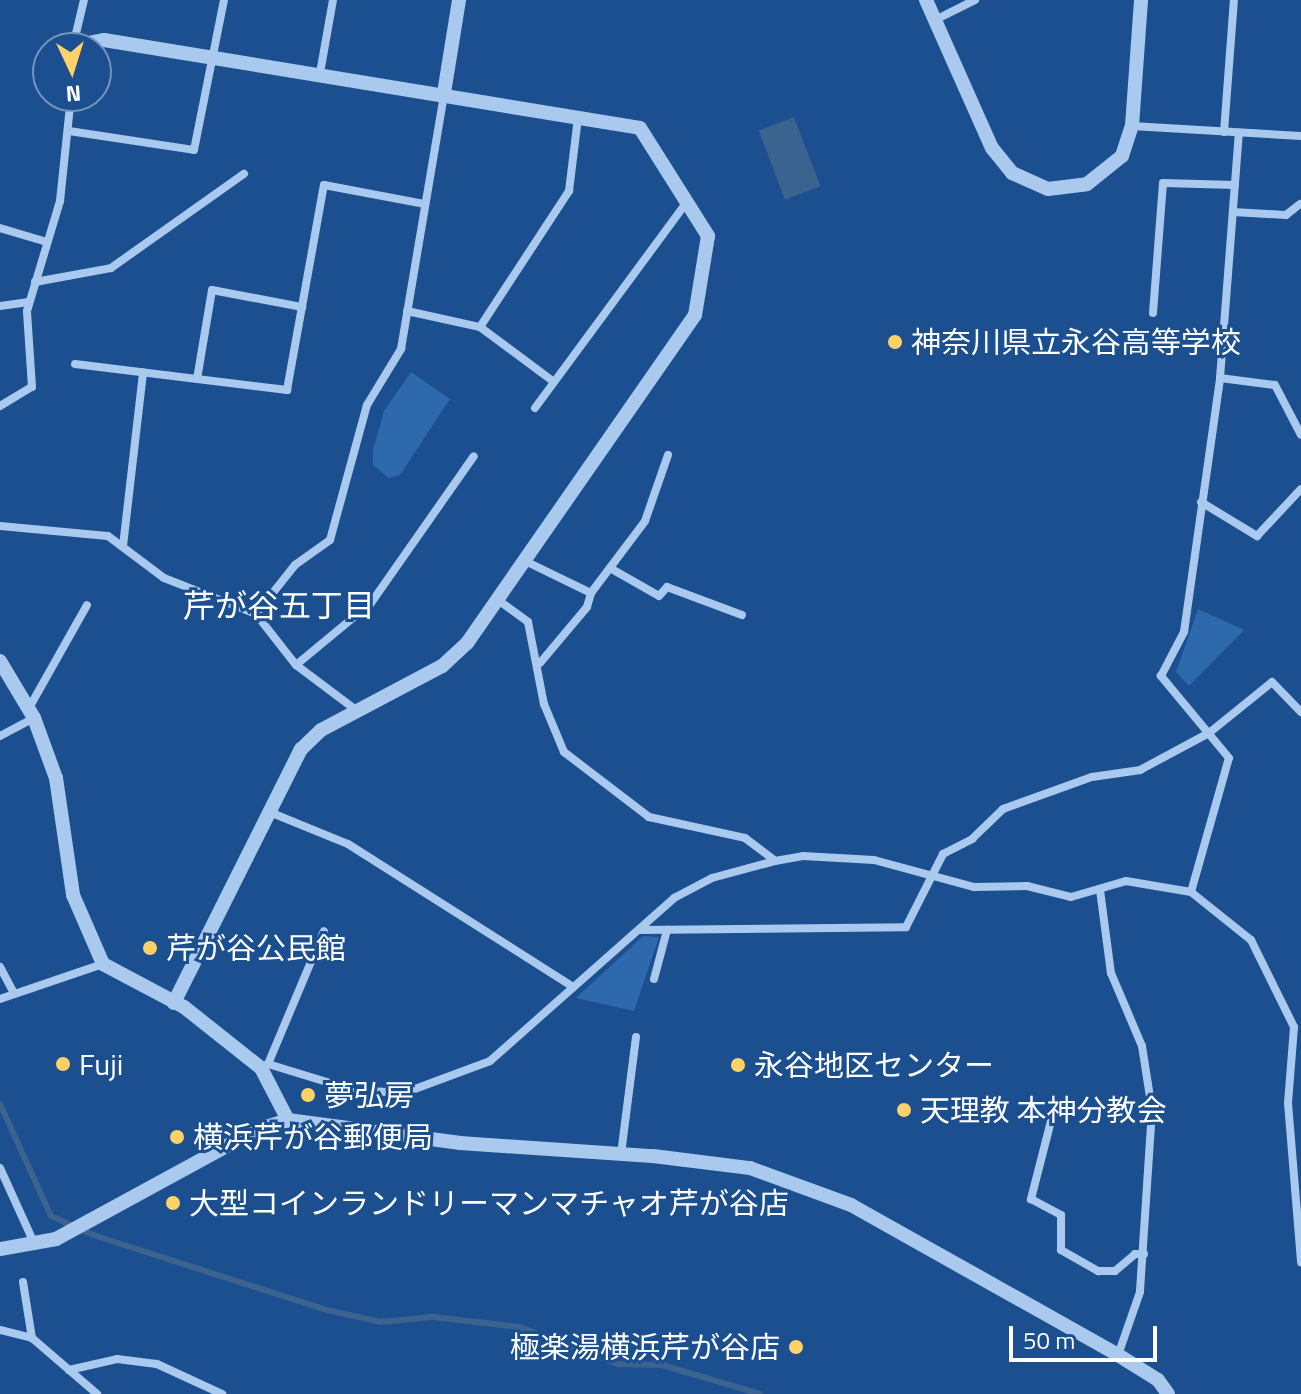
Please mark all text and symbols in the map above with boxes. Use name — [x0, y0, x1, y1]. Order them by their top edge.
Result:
north arrow — [32, 32, 112, 112]
text: N — [65, 76, 82, 111]
place label: 神奈川県立永谷高等学校 — [911, 324, 1241, 360]
marker: 神奈川県立永谷高等学校 — [886, 333, 904, 351]
district label: 芹が谷五丁目 — [183, 586, 375, 624]
place label: 芹が谷公民館 — [166, 930, 346, 966]
marker: 芹が谷公民館 — [141, 939, 159, 957]
place label: Fuji — [79, 1046, 123, 1082]
place label: 永谷地区センター — [754, 1047, 994, 1083]
marker: Fuji — [54, 1055, 72, 1073]
marker: 永谷地区センター — [729, 1056, 747, 1074]
place label: 夢弘房 — [324, 1077, 414, 1113]
marker: 夢弘房 — [299, 1086, 317, 1104]
place label: 天理教 本神分教会 — [920, 1092, 1167, 1128]
marker: 天理教 本神分教会 — [895, 1101, 913, 1119]
place label: 横浜芹が谷郵便局 — [193, 1119, 433, 1155]
marker: 横浜芹が谷郵便局 — [168, 1128, 186, 1146]
place label: 大型コインランドリーマンマチャオ芹が谷店 — [189, 1185, 789, 1221]
marker: 大型コインランドリーマンマチャオ芹が谷店 — [164, 1194, 182, 1212]
scale bar — [1013, 1310, 1161, 1360]
text: 50 m — [1023, 1322, 1075, 1358]
place label: 極楽湯横浜芹が谷店 — [510, 1329, 780, 1365]
marker: 極楽湯横浜芹が谷店 — [787, 1338, 805, 1356]

